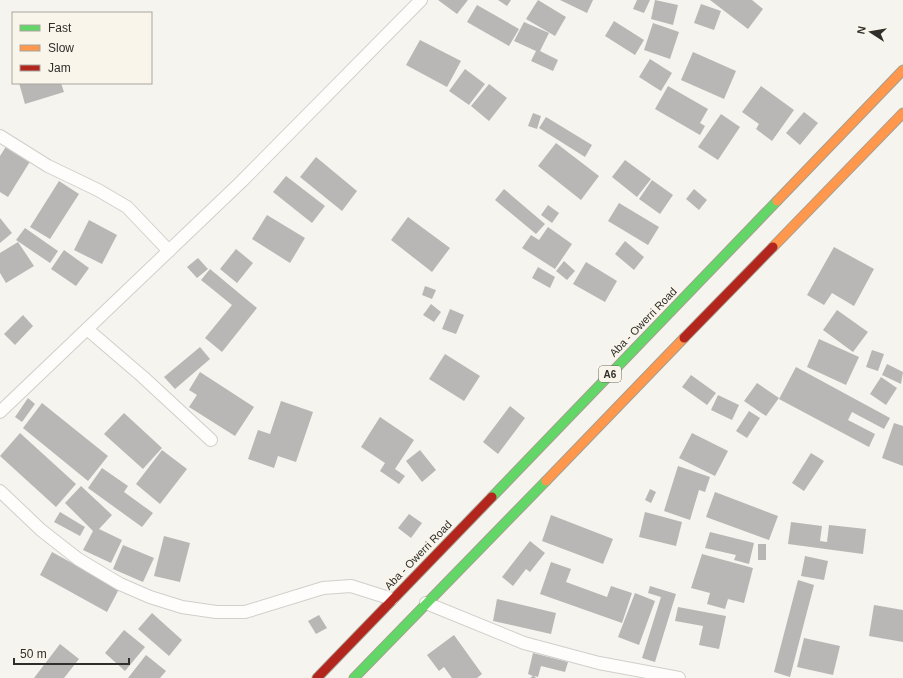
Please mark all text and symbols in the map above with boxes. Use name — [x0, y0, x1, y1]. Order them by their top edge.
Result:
legend — [12, 12, 152, 84]
north arrow — [851, 12, 891, 52]
text: Fast — [48, 21, 72, 35]
text: N — [855, 25, 868, 35]
text: Slow — [48, 41, 74, 55]
text: Jam — [48, 61, 71, 75]
street label: Aba - Owerri Road — [607, 285, 679, 359]
road number: A6 — [599, 366, 621, 382]
street label: Aba - Owerri Road — [382, 518, 454, 592]
scale bar — [14, 640, 129, 666]
text: 50 m — [20, 647, 47, 661]

